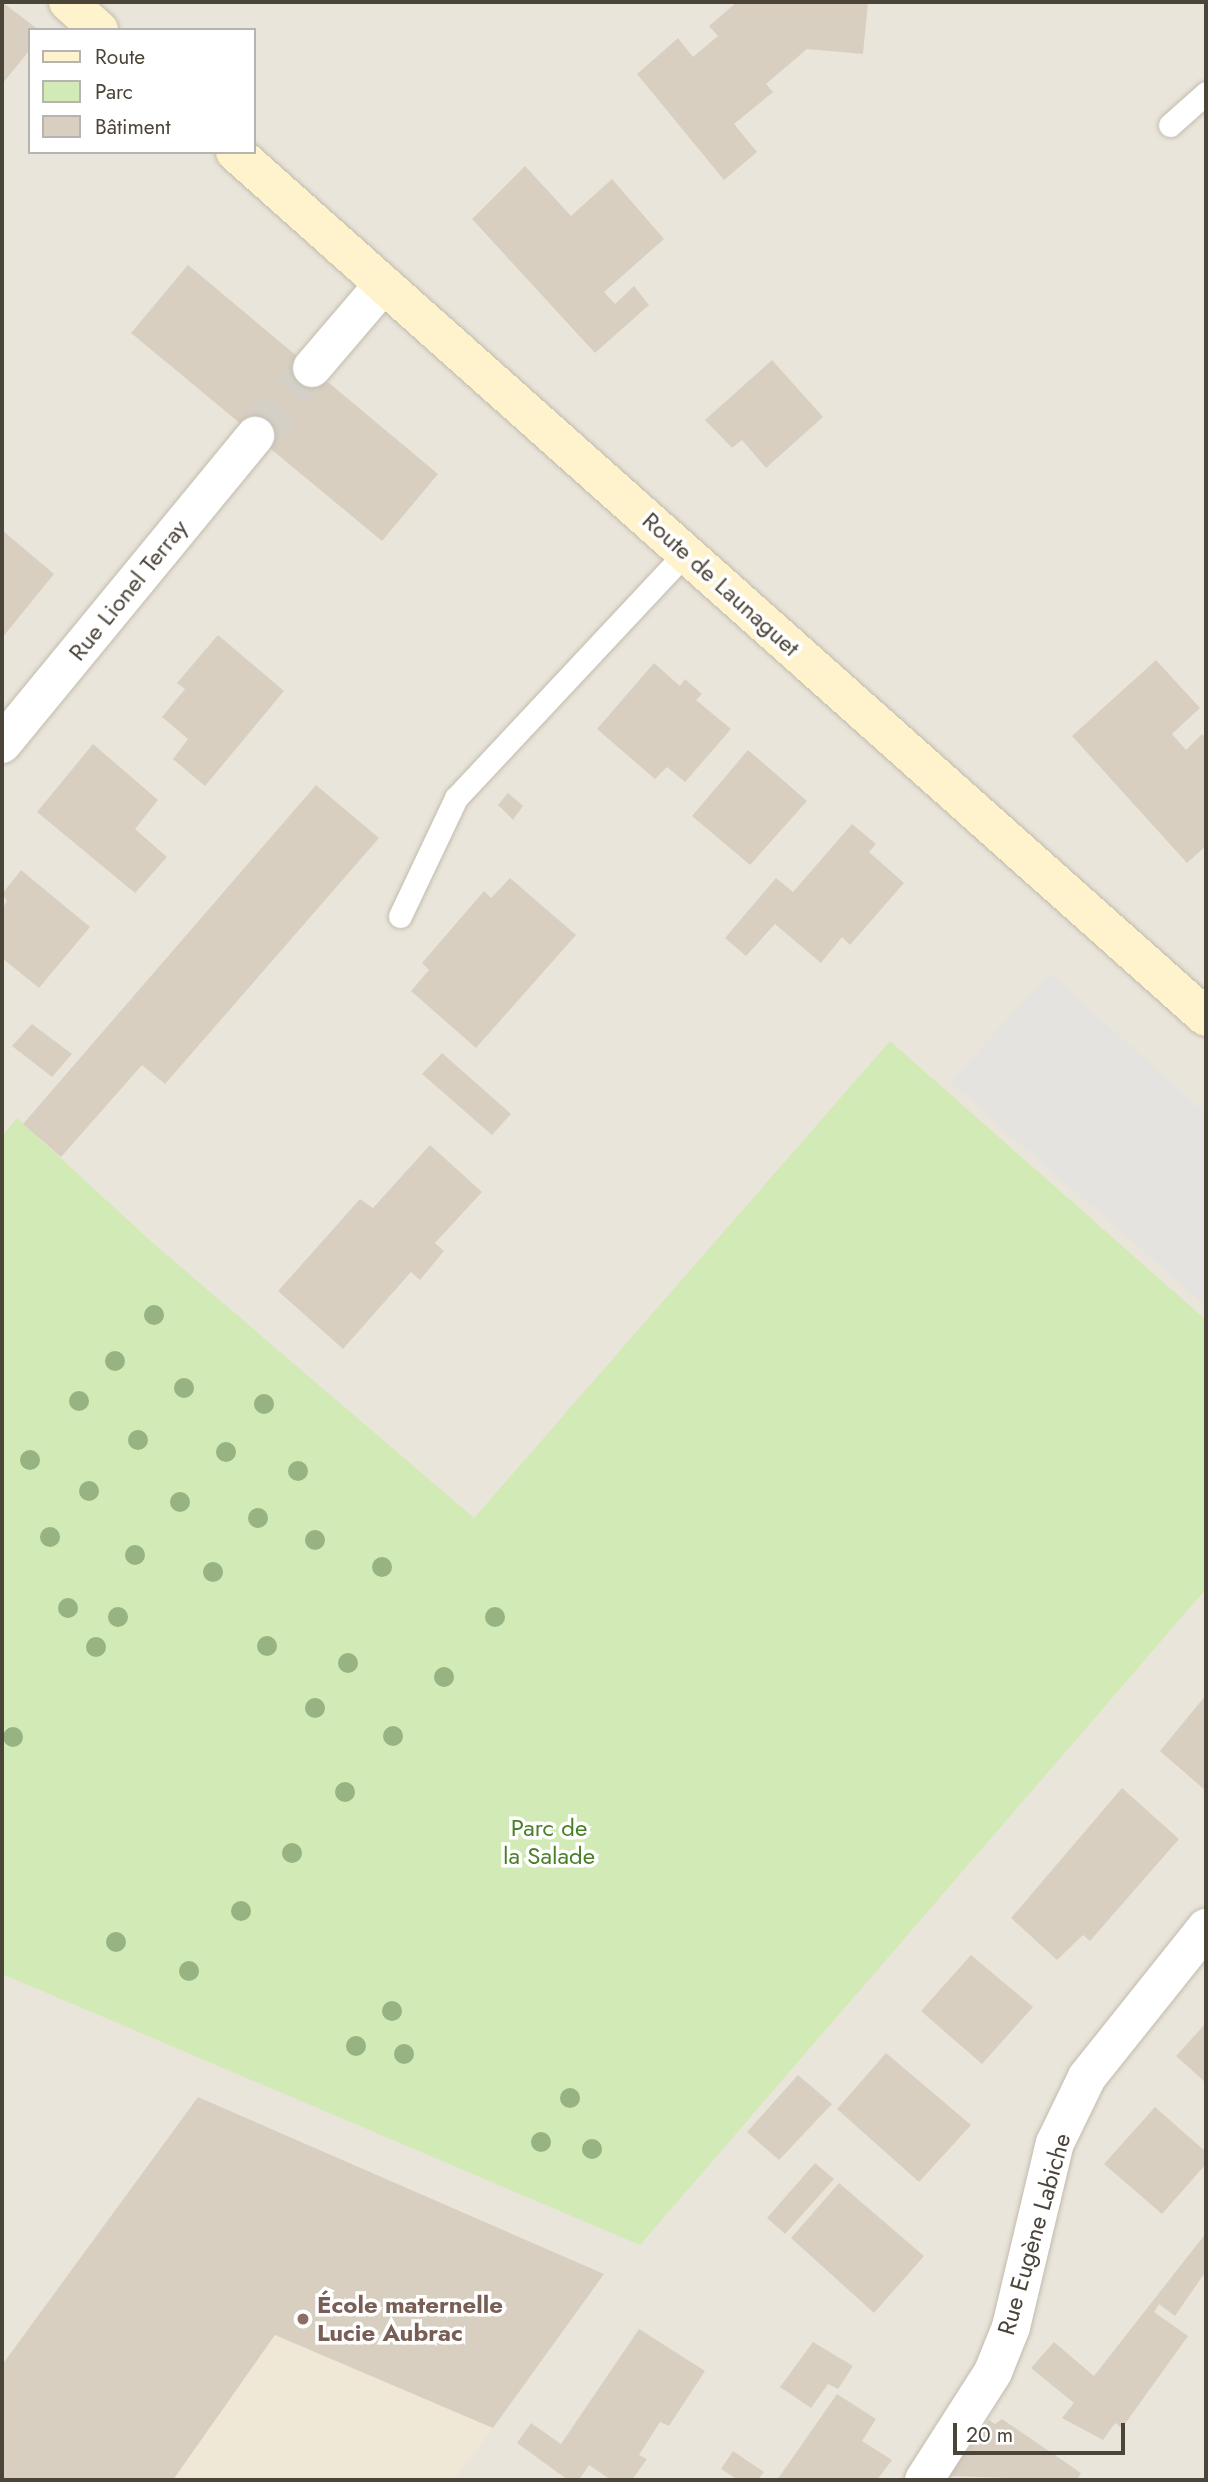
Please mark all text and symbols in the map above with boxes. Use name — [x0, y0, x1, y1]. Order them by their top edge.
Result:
legend — [28, 28, 256, 154]
text: Route — [95, 42, 145, 72]
text: Parc — [95, 77, 133, 107]
text: Bâtiment — [95, 112, 171, 142]
street label: Route de Launaguet — [637, 506, 805, 662]
street label: Rue Lionel Terray — [62, 514, 194, 666]
park label: Parc de la Salade — [503, 1814, 595, 1870]
street label: Rue Eugène Labiche — [991, 2130, 1077, 2338]
place label: École maternelle Lucie Aubrac — [317, 2291, 503, 2347]
marker: École maternelle Lucie Aubrac — [295, 2311, 311, 2327]
scale bar — [956, 2408, 1128, 2452]
text: 20 m — [966, 2420, 1013, 2450]

